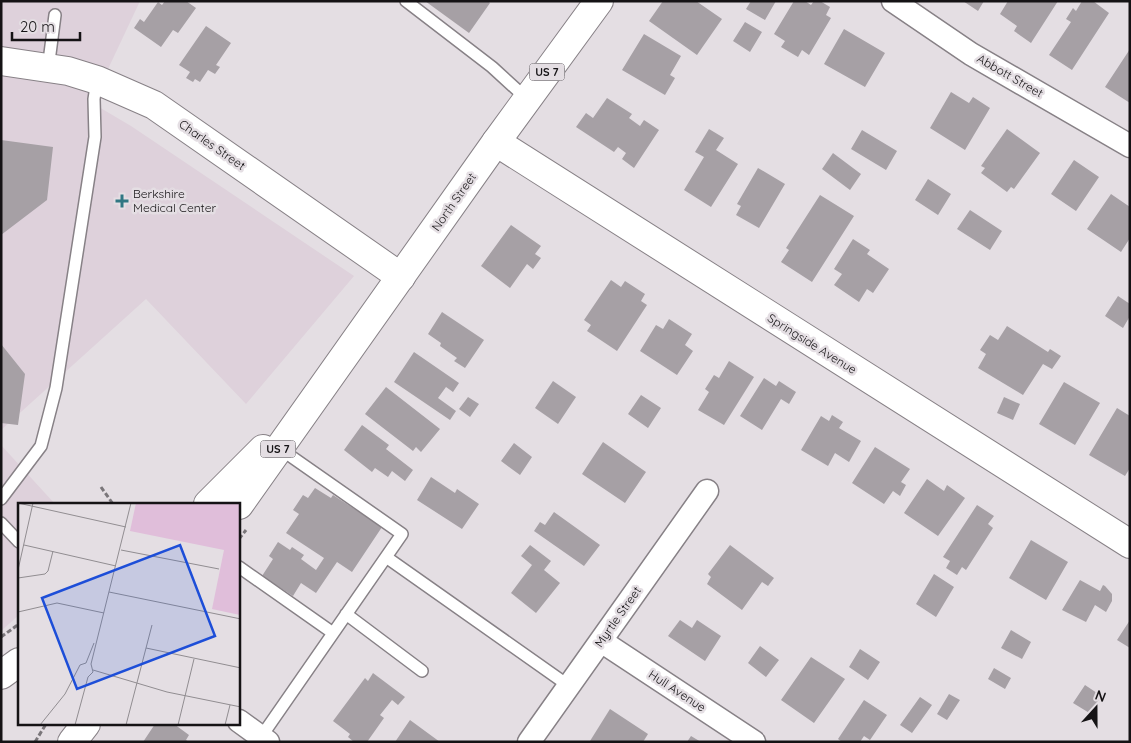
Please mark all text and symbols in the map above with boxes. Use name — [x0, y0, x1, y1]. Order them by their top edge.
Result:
scale bar — [12, 10, 80, 42]
text: 20 m — [20, 17, 55, 36]
street label: Abbott Street — [975, 51, 1046, 101]
road number: US 7 — [530, 64, 564, 80]
street label: Charles Street — [176, 116, 248, 173]
street label: North Street — [428, 170, 479, 234]
place label: Berkshire Medical Center — [133, 186, 216, 215]
marker: Berkshire Medical Center — [115, 194, 129, 208]
street label: Springside Avenue — [765, 310, 860, 377]
road number: US 7 — [260, 440, 296, 458]
inset map — [18, 503, 240, 726]
street label: Myrtle Street — [591, 583, 644, 650]
street label: Hull Avenue — [646, 667, 709, 715]
north arrow — [1071, 683, 1121, 733]
text: N — [1093, 686, 1109, 706]

